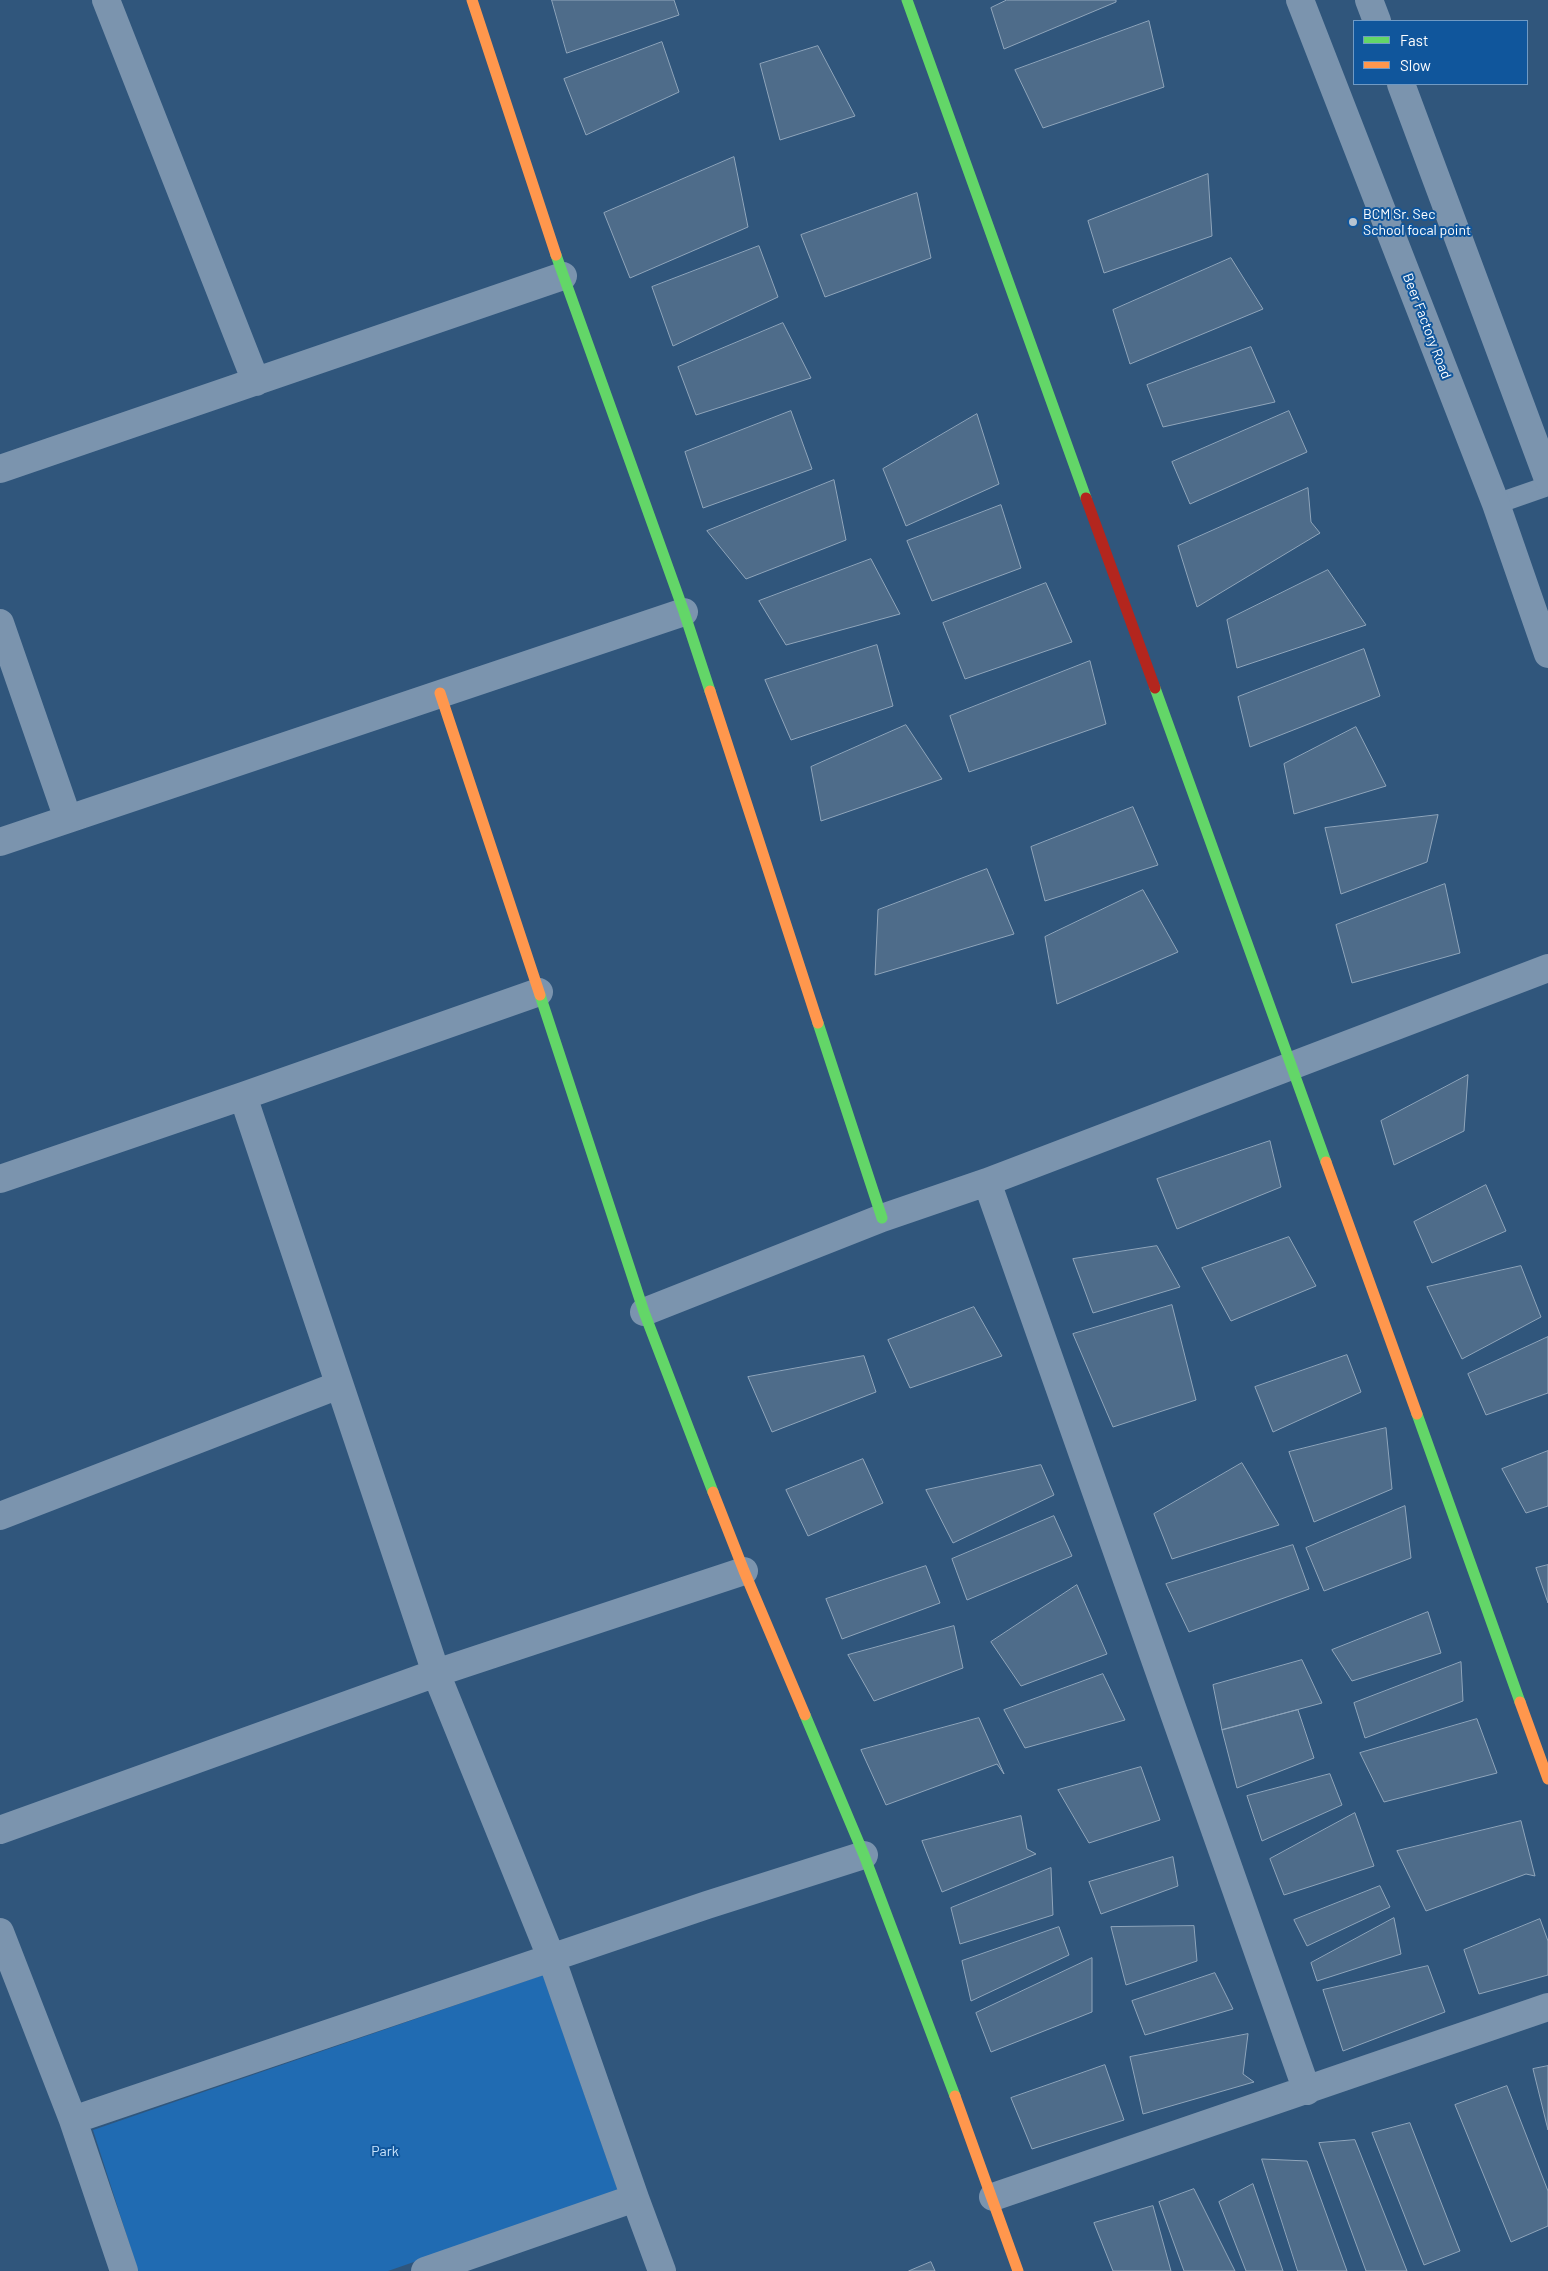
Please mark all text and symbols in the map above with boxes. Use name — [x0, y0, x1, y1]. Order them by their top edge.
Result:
legend — [1353, 20, 1528, 85]
text: Fast — [1400, 31, 1428, 49]
text: Slow — [1400, 56, 1431, 74]
place label: BCM Sr. Sec School focal point — [1363, 206, 1471, 238]
marker: BCM Sr. Sec School focal point — [1347, 216, 1359, 228]
street label: Beer Factory Road — [1399, 271, 1455, 381]
park label: Park — [371, 2143, 399, 2159]

